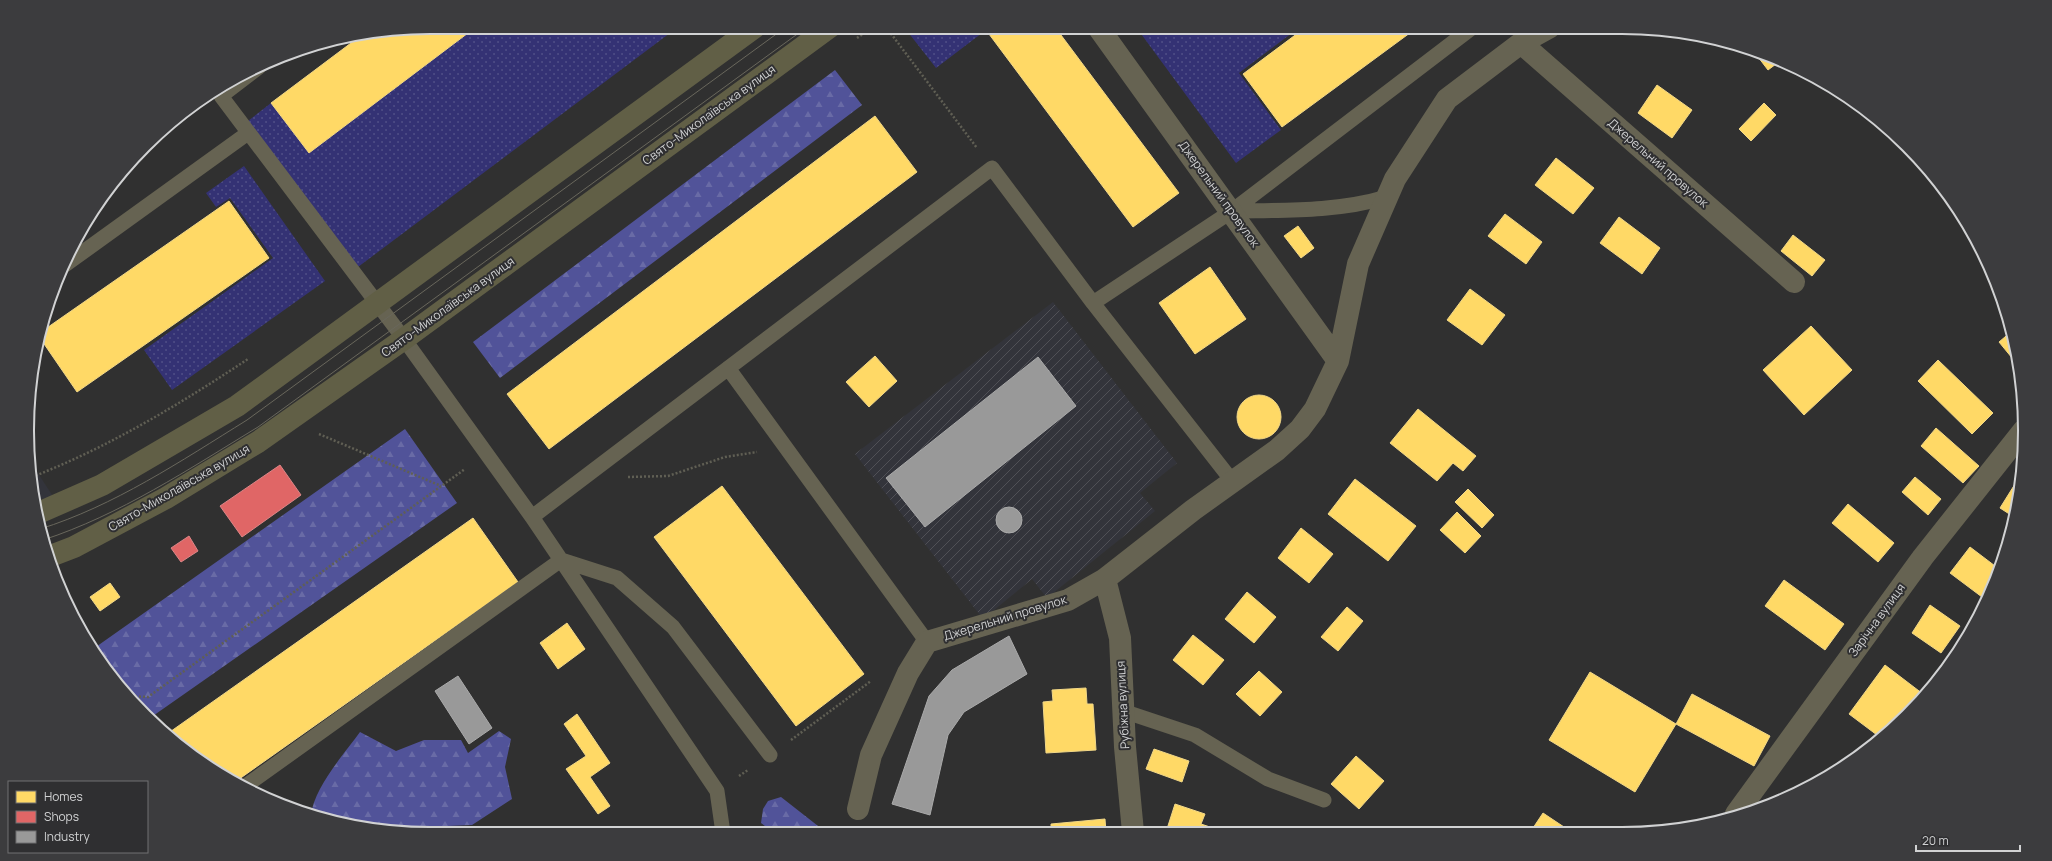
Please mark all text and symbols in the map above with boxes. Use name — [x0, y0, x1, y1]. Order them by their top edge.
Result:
street label: Свято-Миколаївська вулиця — [639, 60, 779, 169]
street label: Джерельний провулок — [1604, 114, 1713, 212]
street label: Джерельний провулок — [1175, 137, 1264, 251]
street label: Свято-Миколаївська вулиця — [378, 252, 518, 361]
street label: Свято-Миколаївська вулиця — [105, 440, 253, 535]
street label: Зарічна вулиця — [1844, 580, 1909, 660]
street label: Джерельний провулок — [941, 590, 1070, 644]
street label: Рубіжна вулиця — [1112, 661, 1133, 750]
legend — [8, 781, 148, 853]
text: Homes — [44, 788, 83, 805]
text: Shops — [44, 808, 79, 825]
scale bar — [1916, 827, 2020, 853]
text: Industry — [44, 828, 90, 845]
text: 20 m — [1922, 832, 1949, 849]

